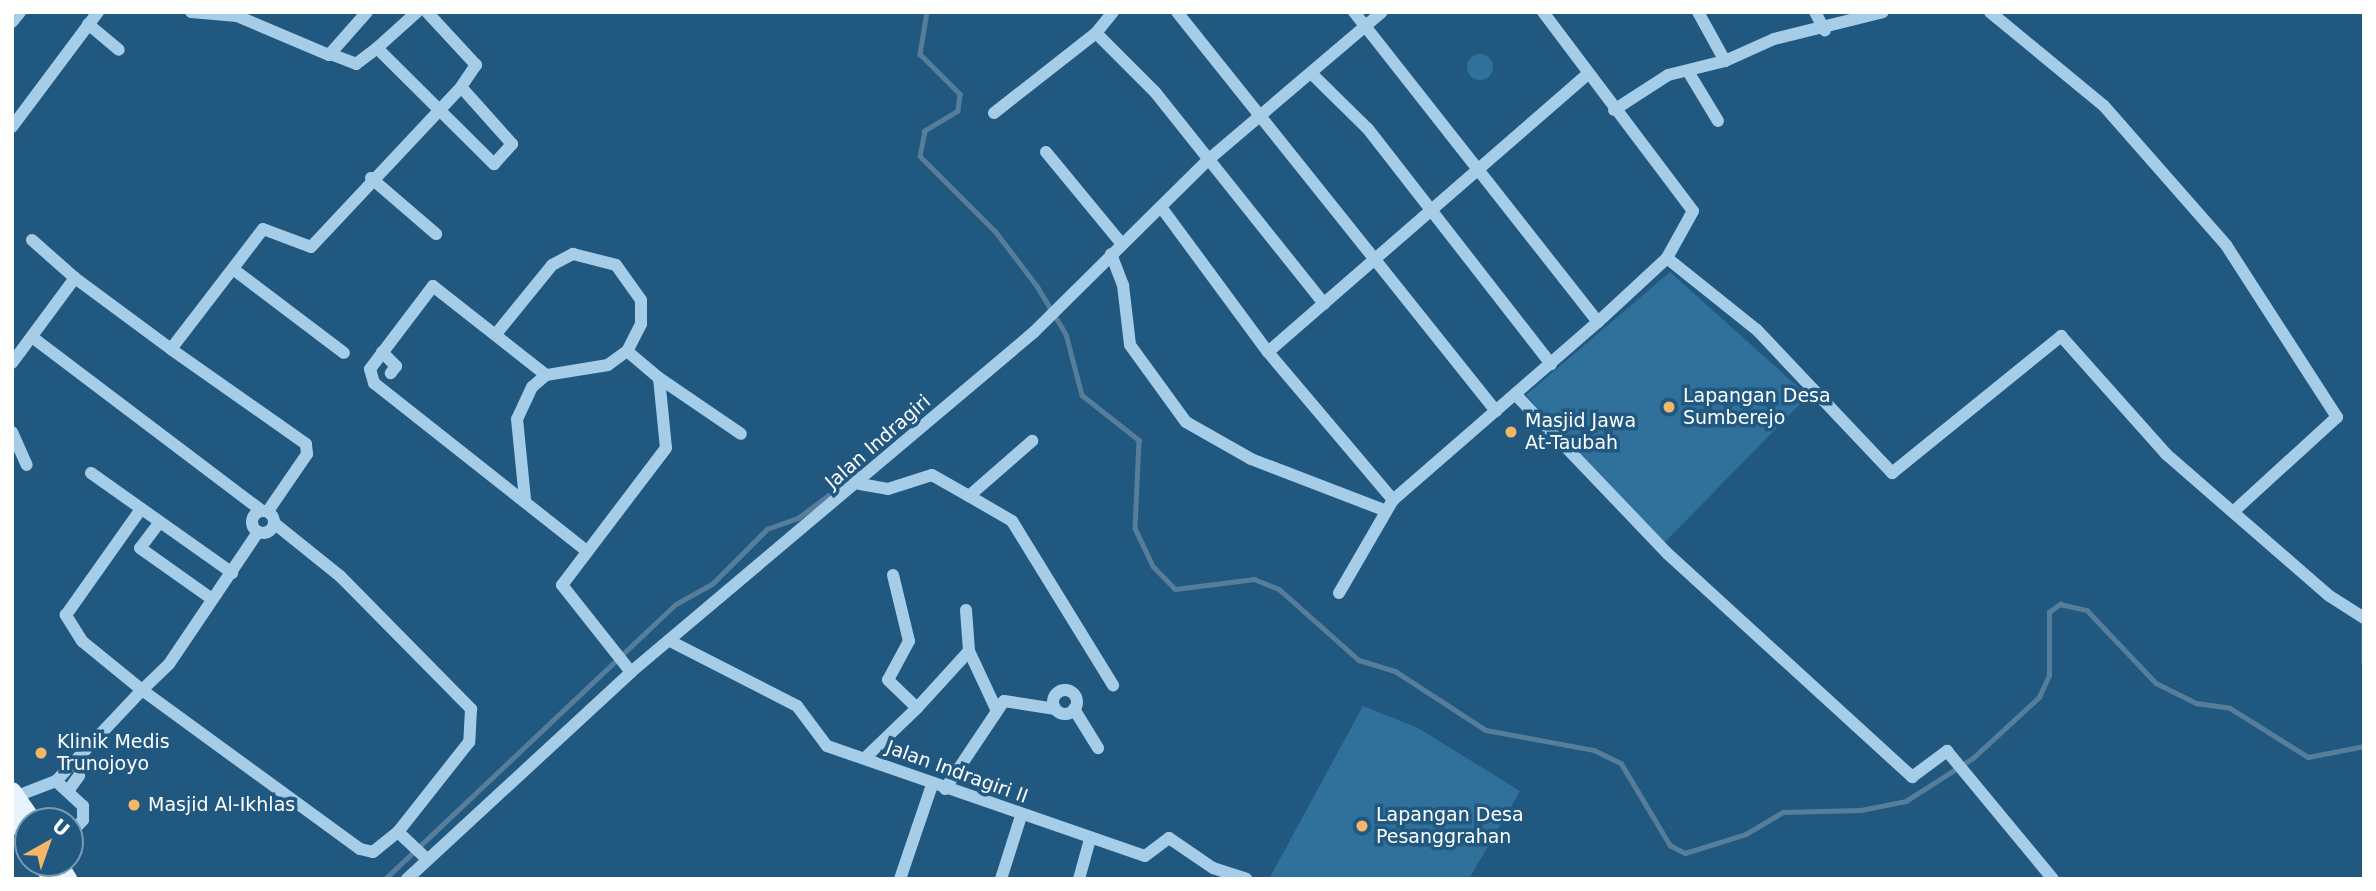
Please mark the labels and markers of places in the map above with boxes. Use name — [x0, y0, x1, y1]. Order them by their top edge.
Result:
place label: Lapangan Desa Sumberejo — [1683, 385, 1831, 429]
marker: Lapangan Desa Sumberejo — [1661, 399, 1677, 415]
place label: Masjid Jawa At-Taubah — [1525, 410, 1636, 454]
marker: Masjid Jawa At-Taubah — [1503, 424, 1519, 440]
place label: Klinik Medis Trunojoyo — [57, 731, 170, 775]
marker: Klinik Medis Trunojoyo — [31, 743, 51, 763]
place label: Masjid Al-Ikhlas — [148, 794, 295, 816]
marker: Masjid Al-Ikhlas — [126, 797, 142, 813]
place label: Lapangan Desa Pesanggrahan — [1376, 804, 1524, 848]
marker: Lapangan Desa Pesanggrahan — [1354, 818, 1370, 834]

